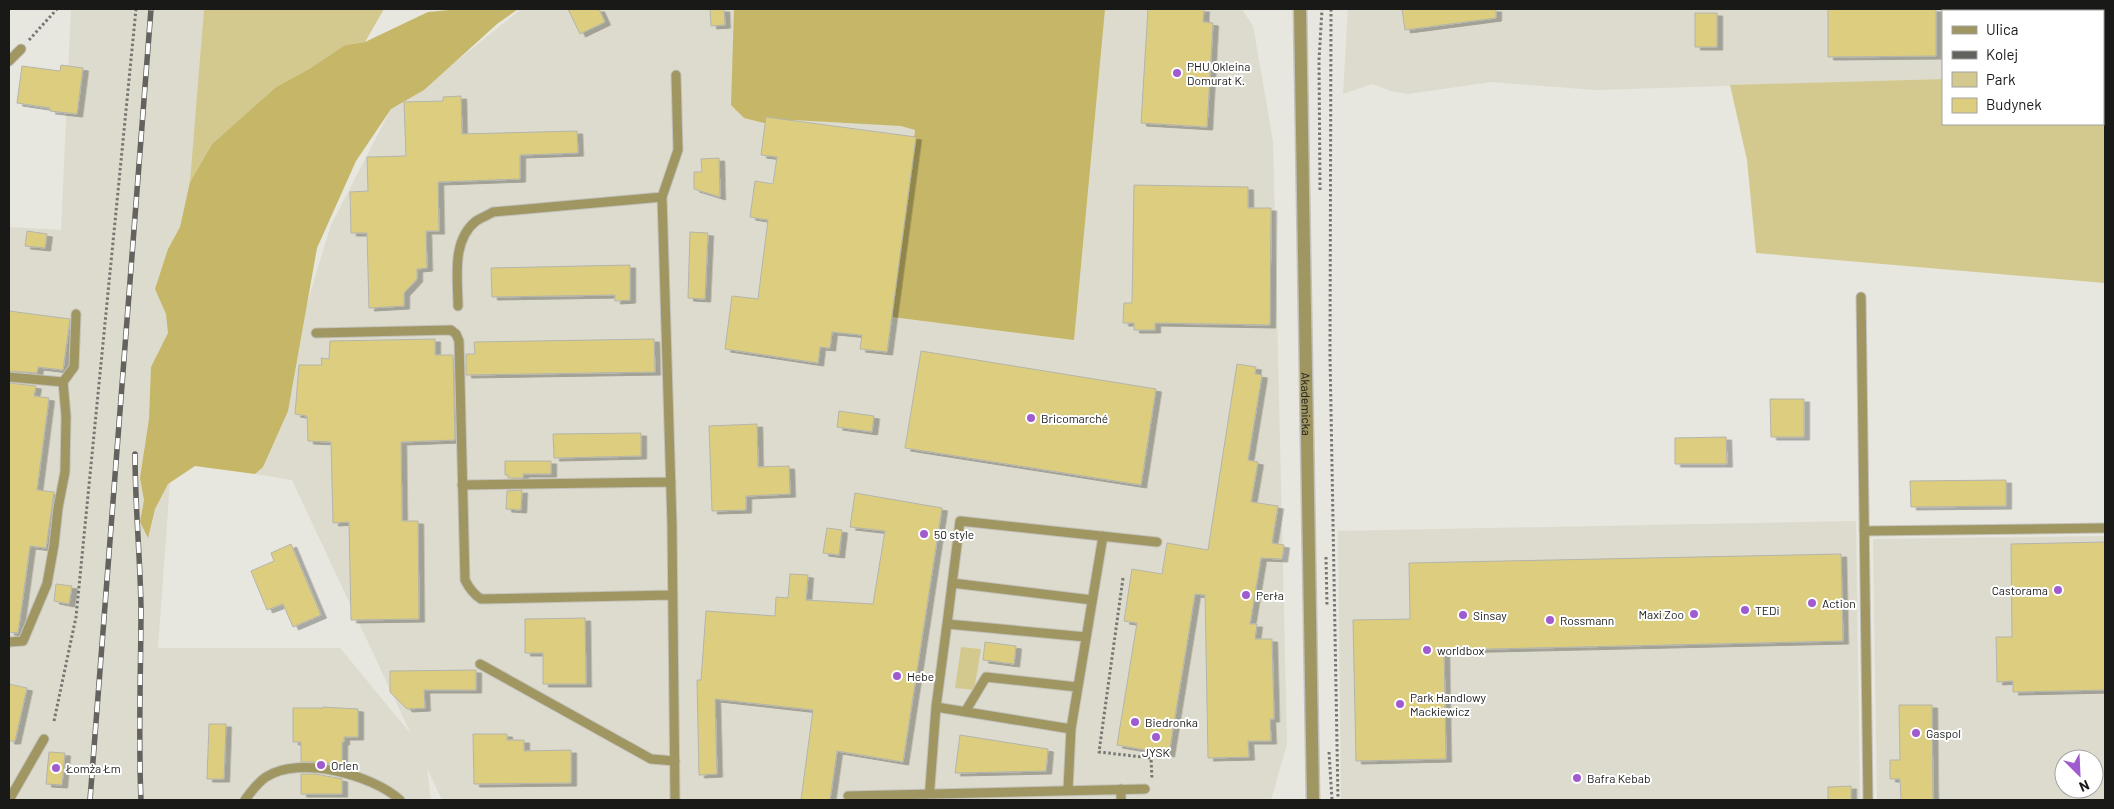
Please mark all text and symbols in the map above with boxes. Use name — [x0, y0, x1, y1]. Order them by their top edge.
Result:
legend — [1942, 10, 2104, 125]
text: Ulica — [1986, 20, 2018, 38]
text: Kolej — [1986, 45, 2018, 63]
place label: PHU Okleina Domurat K. — [1187, 59, 1250, 87]
marker: PHU Okleina Domurat K. — [1171, 67, 1183, 79]
text: Park — [1986, 70, 2016, 88]
text: Budynek — [1986, 95, 2042, 113]
street label: Akademicka — [1299, 372, 1314, 436]
place label: Bricomarché — [1041, 411, 1108, 425]
marker: Bricomarché — [1025, 412, 1037, 424]
place label: 50 style — [934, 527, 974, 541]
marker: 50 style — [918, 528, 930, 540]
place label: Castorama — [1992, 583, 2048, 597]
marker: Castorama — [2052, 584, 2064, 596]
place label: Perła — [1256, 588, 1284, 602]
marker: Perła — [1240, 589, 1252, 601]
place label: Action — [1822, 596, 1856, 610]
marker: Action — [1806, 597, 1818, 609]
place label: TEDi — [1755, 603, 1780, 617]
marker: TEDi — [1739, 604, 1751, 616]
place label: Maxi Zoo — [1638, 607, 1684, 621]
place label: Sinsay — [1473, 608, 1507, 622]
marker: Maxi Zoo — [1688, 608, 1700, 620]
marker: Sinsay — [1457, 609, 1469, 621]
place label: Rossmann — [1560, 613, 1614, 627]
marker: Rossmann — [1544, 614, 1556, 626]
place label: worldbox — [1437, 643, 1485, 657]
marker: worldbox — [1421, 644, 1433, 656]
place label: Hebe — [907, 669, 934, 683]
marker: Hebe — [891, 670, 903, 682]
place label: Park Handlowy Mackiewicz — [1410, 690, 1487, 718]
marker: Park Handlowy Mackiewicz — [1394, 698, 1406, 710]
place label: Biedronka — [1145, 715, 1198, 729]
marker: Biedronka — [1129, 716, 1141, 728]
place label: Gaspol — [1926, 726, 1961, 740]
marker: Gaspol — [1910, 727, 1922, 739]
marker: JYSK — [1150, 731, 1162, 743]
place label: JYSK — [1142, 745, 1171, 759]
north arrow — [2054, 749, 2104, 799]
place label: Orlen — [331, 758, 358, 772]
marker: Orlen — [315, 759, 327, 771]
place label: Łomża Łm — [65, 761, 121, 775]
marker: Łomża Łm — [50, 762, 62, 774]
place label: Bafra Kebab — [1587, 771, 1650, 785]
marker: Bafra Kebab — [1571, 772, 1583, 784]
text: N — [2077, 777, 2092, 796]

